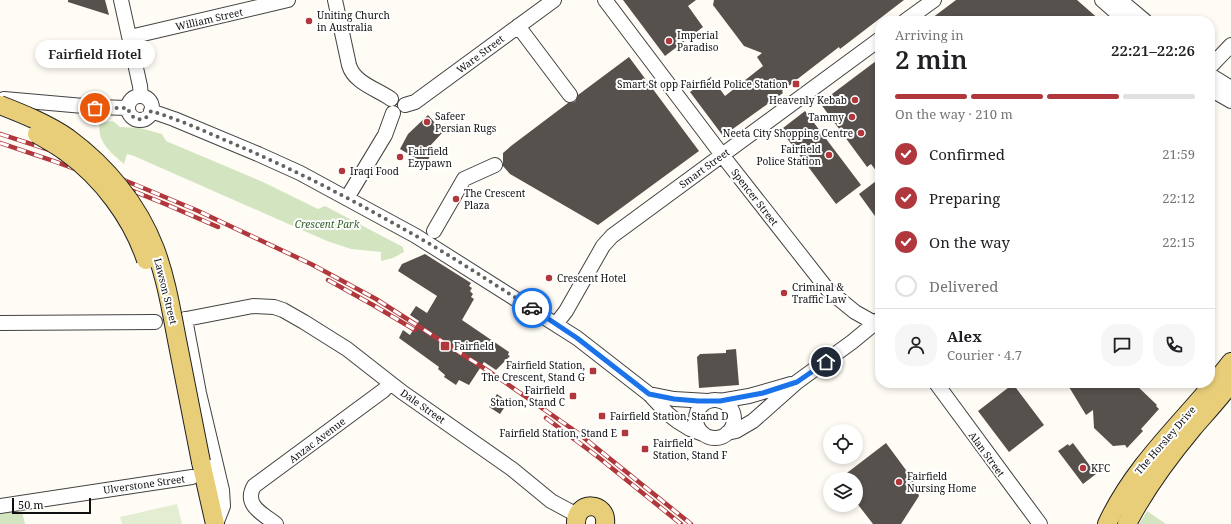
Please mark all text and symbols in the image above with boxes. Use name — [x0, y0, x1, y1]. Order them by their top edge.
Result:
street label: William Street — [174, 4, 244, 34]
place label: Uniting Church in Australia — [317, 8, 390, 34]
marker: Uniting Church in Australia — [304, 16, 314, 26]
text: Arriving in — [895, 26, 964, 44]
place label: Imperial Paradiso — [677, 28, 719, 54]
street label: Ware Street — [453, 31, 507, 76]
marker: Imperial Paradiso — [664, 36, 674, 46]
callout: Fairfield Hotel — [35, 40, 155, 68]
text: 22:21–22:26 — [1111, 40, 1195, 60]
text: 2 min — [895, 41, 968, 77]
text: Fairfield Hotel — [48, 45, 142, 63]
place label: Smart St opp Fairfield Police Station — [617, 77, 789, 91]
marker: Smart St opp Fairfield Police Station — [791, 79, 801, 89]
pin — [78, 91, 112, 125]
place label: Heavenly Kebab — [769, 93, 847, 107]
marker: Heavenly Kebab — [850, 95, 860, 105]
icon: bag — [84, 97, 106, 119]
text: On the way · 210 m — [895, 105, 1013, 123]
place label: Safeer Persian Rugs — [435, 109, 497, 135]
place label: Tammy — [808, 110, 844, 124]
marker: Tammy — [847, 112, 857, 122]
marker: Safeer Persian Rugs — [422, 117, 432, 127]
place label: Neeta City Shopping Centre — [723, 126, 853, 140]
marker: Neeta City Shopping Centre — [856, 128, 866, 138]
place label: Fairfield Police Station — [756, 142, 822, 168]
icon: check — [895, 143, 917, 165]
place label: Fairfield Ezypawn — [408, 144, 452, 170]
text: Confirmed — [929, 144, 1005, 164]
street label: Smart Street — [676, 145, 732, 191]
text: 21:59 — [1162, 145, 1195, 163]
marker: Fairfield Police Station — [824, 150, 834, 160]
marker: Fairfield Ezypawn — [395, 152, 405, 162]
place label: Iraqi Food — [350, 164, 399, 178]
marker: Iraqi Food — [337, 166, 347, 176]
street label: Spencer Street — [728, 166, 782, 229]
place label: The Crescent Plaza — [464, 186, 526, 212]
icon: check — [895, 187, 917, 209]
text: Preparing — [929, 188, 1000, 208]
text: 22:12 — [1162, 189, 1195, 207]
marker: The Crescent Plaza — [451, 194, 461, 204]
park label: Crescent Park — [295, 217, 360, 231]
icon: check — [895, 231, 917, 253]
text: On the way — [929, 232, 1010, 252]
text: 22:15 — [1162, 233, 1195, 251]
street label: Lawson Street — [151, 256, 181, 326]
place label: Crescent Hotel — [557, 271, 626, 285]
marker: Crescent Hotel — [544, 273, 554, 283]
text: Delivered — [929, 276, 998, 296]
place label: Criminal & Traffic Law — [792, 280, 847, 306]
courier — [512, 288, 552, 328]
marker: Criminal & Traffic Law — [779, 288, 789, 298]
icon: car — [521, 297, 543, 319]
button: person — [895, 324, 937, 366]
button: chat — [1101, 324, 1143, 366]
button: phone — [1153, 324, 1195, 366]
text: Alex — [947, 326, 982, 346]
place label: Fairfield — [454, 339, 494, 353]
marker: Fairfield — [439, 340, 451, 352]
pin — [809, 345, 843, 379]
text: Courier · 4.7 — [947, 346, 1022, 364]
icon: home — [815, 351, 837, 373]
place label: Fairfield Station, The Crescent, Stand G — [482, 358, 585, 384]
marker: Fairfield Station, The Crescent, Stand G — [588, 366, 598, 376]
place label: Fairfield Station, Stand C — [490, 383, 565, 409]
street label: Dale Street — [398, 385, 449, 427]
marker: Fairfield Station, Stand C — [568, 391, 578, 401]
street label: The Horsley Drive — [1131, 403, 1199, 477]
place label: Fairfield Station, Stand D — [610, 409, 729, 423]
marker: Fairfield Station, Stand D — [597, 411, 607, 421]
street label: Anzac Avenue — [286, 414, 348, 466]
map controls — [823, 424, 863, 512]
button: locate — [823, 424, 863, 464]
place label: Fairfield Station, Stand E — [500, 426, 617, 440]
marker: Fairfield Station, Stand E — [620, 428, 630, 438]
street label: Alan Street — [966, 429, 1008, 480]
place label: Fairfield Station, Stand F — [653, 436, 727, 462]
marker: Fairfield Station, Stand F — [640, 444, 650, 454]
place label: KFC — [1091, 461, 1110, 475]
marker: KFC — [1078, 463, 1088, 473]
place label: Fairfield Nursing Home — [907, 469, 976, 495]
street label: Ulverstone Street — [102, 471, 186, 497]
button: layers — [823, 472, 863, 512]
marker: Fairfield Nursing Home — [894, 477, 904, 487]
scale bar — [12, 496, 91, 515]
text: 50 m — [18, 497, 44, 512]

